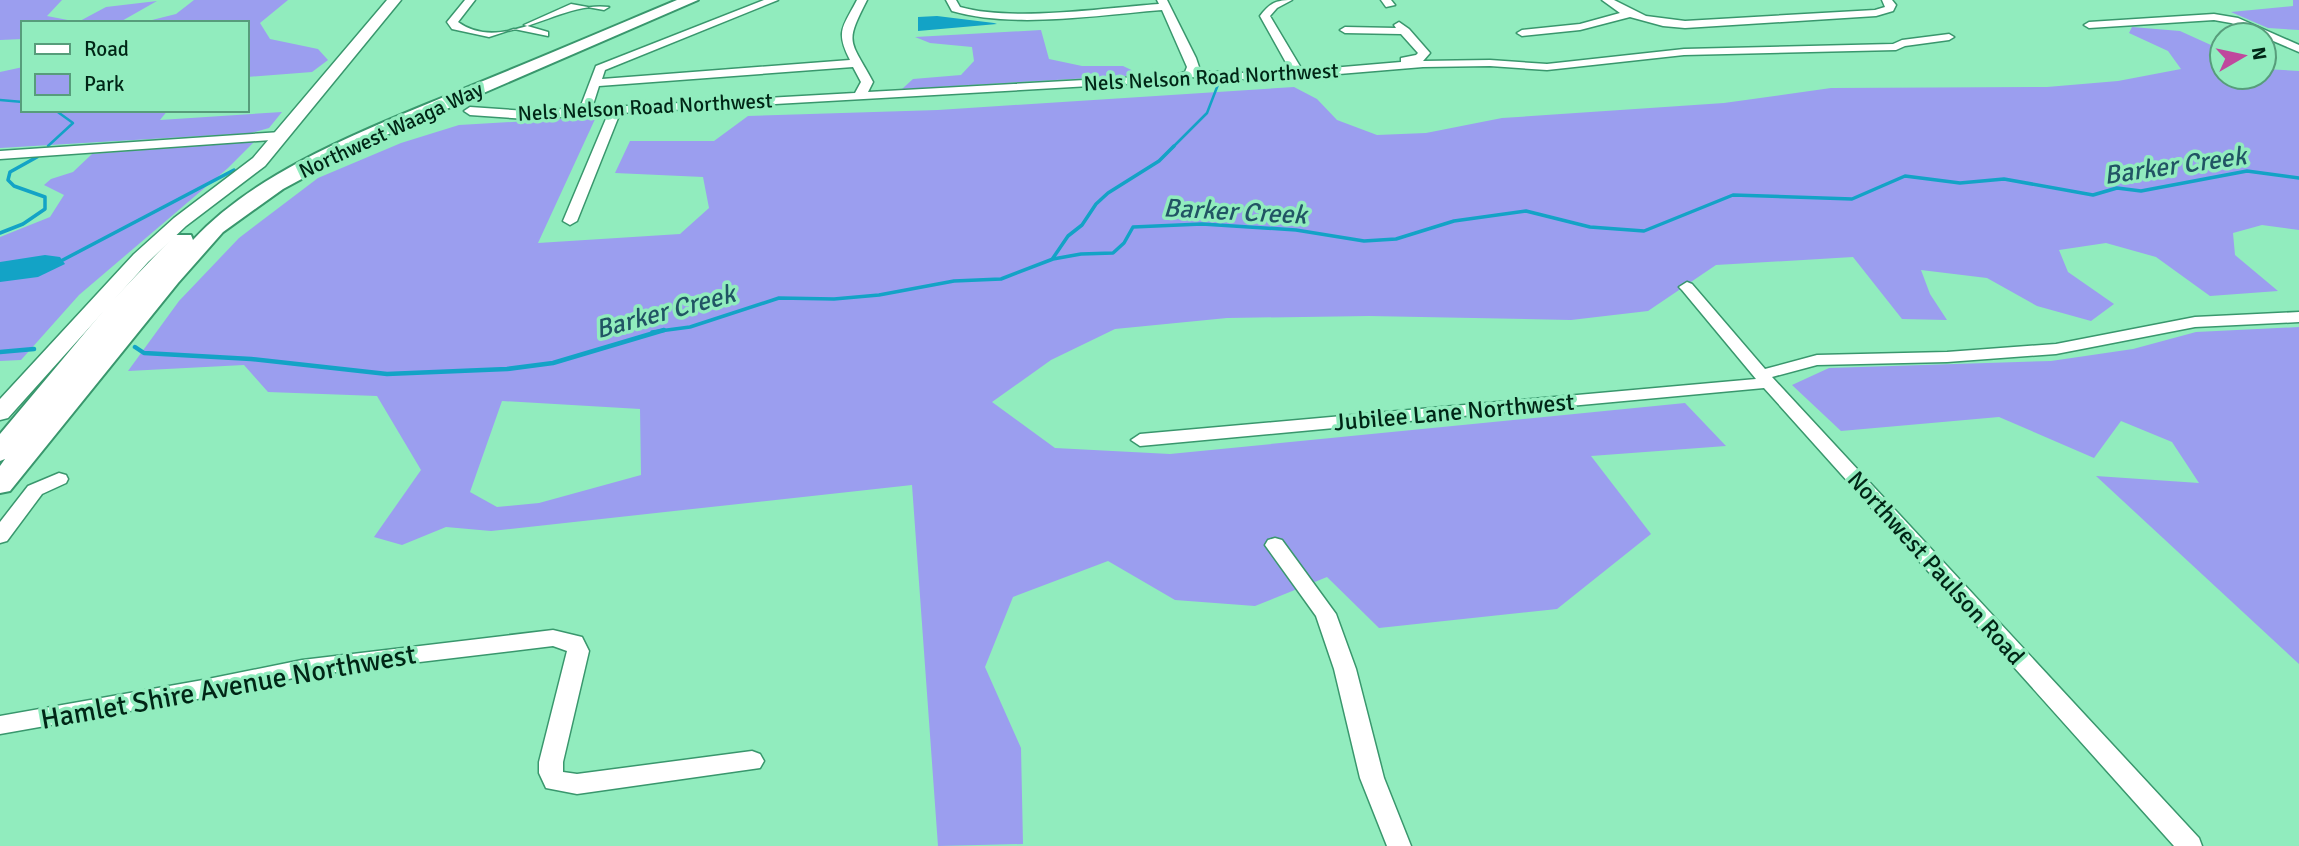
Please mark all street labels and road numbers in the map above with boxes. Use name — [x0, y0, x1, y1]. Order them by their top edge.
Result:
street label: Nels Nelson Road Northwest — [1083, 57, 1339, 97]
street label: Northwest Waaga Way — [295, 76, 487, 184]
street label: Nels Nelson Road Northwest — [517, 87, 773, 127]
street label: Jubilee Lane Northwest — [1333, 387, 1575, 437]
street label: Northwest Paulson Road — [1841, 465, 2031, 671]
street label: Hamlet Shire Avenue Northwest — [38, 637, 419, 737]

